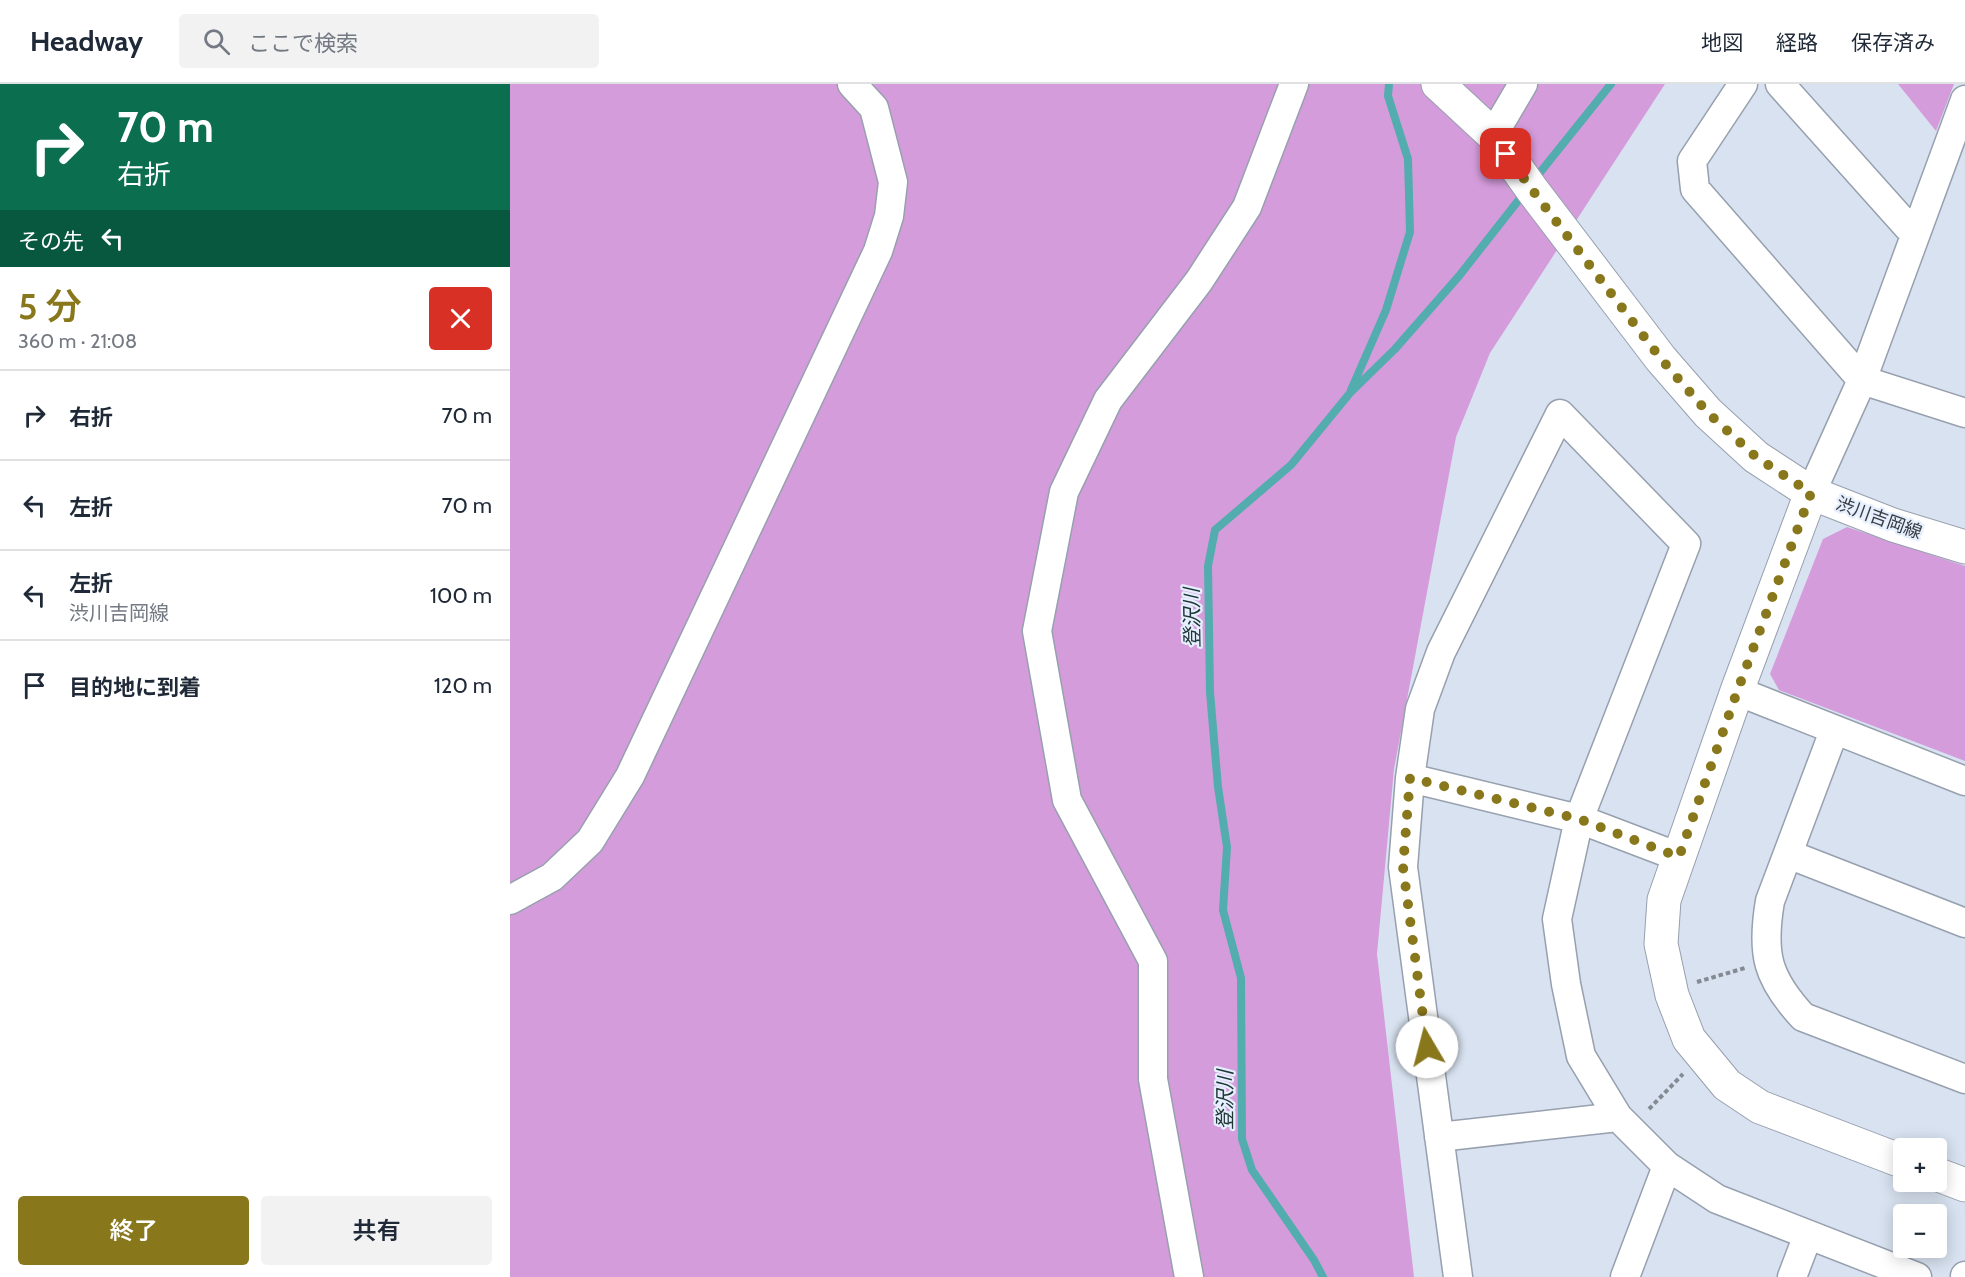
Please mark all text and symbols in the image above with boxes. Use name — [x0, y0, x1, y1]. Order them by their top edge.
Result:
search box — [179, 14, 599, 68]
text: Headway — [30, 24, 143, 58]
icon: search — [200, 25, 233, 58]
text: ここで検索 — [248, 30, 358, 57]
text: 地図 — [1701, 30, 1743, 55]
text: 経路 — [1776, 30, 1818, 55]
text: 保存済み — [1851, 30, 1935, 55]
text: 70 m — [117, 101, 214, 153]
icon: right — [18, 108, 96, 186]
pin — [1480, 128, 1531, 179]
icon: arrive — [1489, 137, 1522, 170]
text: 右折 — [117, 158, 171, 191]
icon: left — [96, 222, 129, 255]
text: その先 — [18, 228, 84, 255]
text: 5 分 — [18, 284, 82, 328]
button: close — [429, 287, 492, 350]
text: 360 m · 21:08 — [18, 329, 137, 353]
icon: right — [18, 399, 51, 432]
text: 70 m — [442, 402, 492, 429]
text: 右折 — [69, 404, 113, 431]
icon: left — [18, 489, 51, 522]
text: 70 m — [442, 492, 492, 519]
street label: 渋川吉岡線 — [1833, 492, 1925, 544]
text: 左折 — [69, 494, 113, 521]
text: 左折 — [69, 570, 113, 597]
icon: left — [18, 579, 51, 612]
text: 100 m — [430, 582, 492, 609]
water label: 登沢川 — [1179, 586, 1205, 648]
text: 渋川吉岡線 — [69, 601, 169, 625]
icon: arrive — [18, 669, 51, 702]
text: 120 m — [434, 672, 492, 699]
text: 目的地に到着 — [69, 674, 201, 701]
position arrow — [1395, 1015, 1459, 1079]
water label: 登沢川 — [1213, 1068, 1237, 1130]
map controls — [1893, 1138, 1947, 1258]
button: + — [1893, 1138, 1947, 1192]
button: 終了 — [18, 1196, 249, 1265]
button: 共有 — [261, 1196, 492, 1265]
button: − — [1893, 1204, 1947, 1258]

